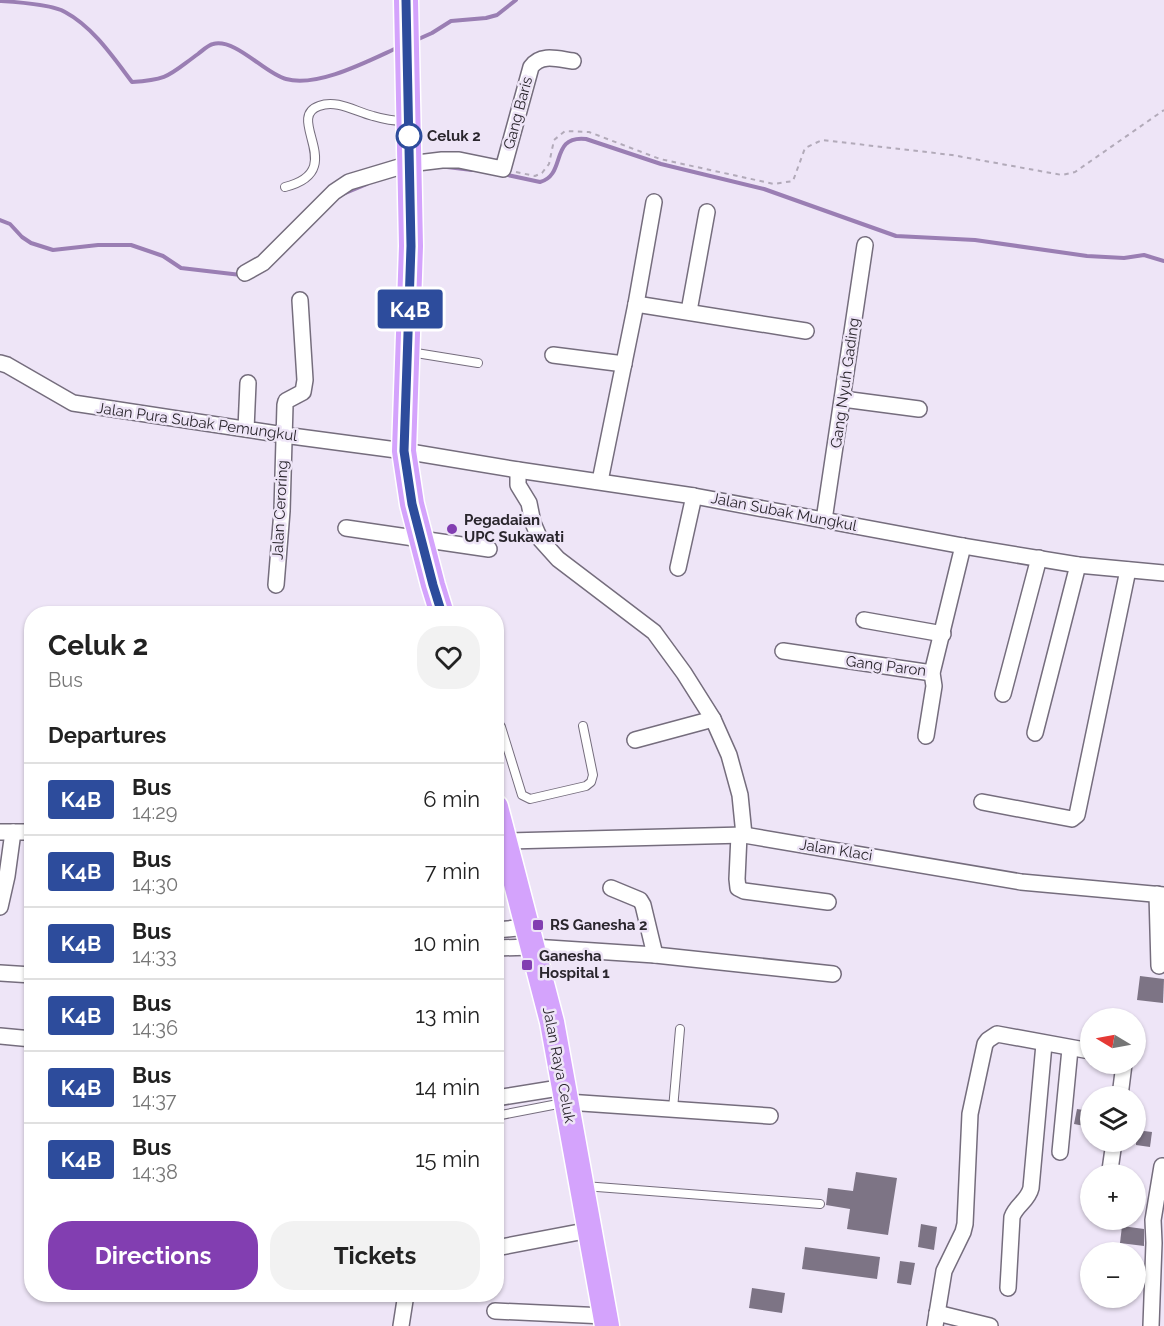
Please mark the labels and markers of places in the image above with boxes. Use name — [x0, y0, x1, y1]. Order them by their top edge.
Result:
marker: Celuk 2 — [396, 123, 422, 149]
place label: Celuk 2 — [427, 127, 481, 145]
place label: Pegadaian UPC Sukawati — [464, 511, 564, 546]
marker: Pegadaian UPC Sukawati — [445, 522, 459, 536]
place label: RS Ganesha 2 — [550, 916, 647, 934]
marker: RS Ganesha 2 — [531, 918, 545, 932]
place label: Ganesha Hospital 1 — [539, 947, 610, 982]
marker: Ganesha Hospital 1 — [520, 958, 534, 972]

